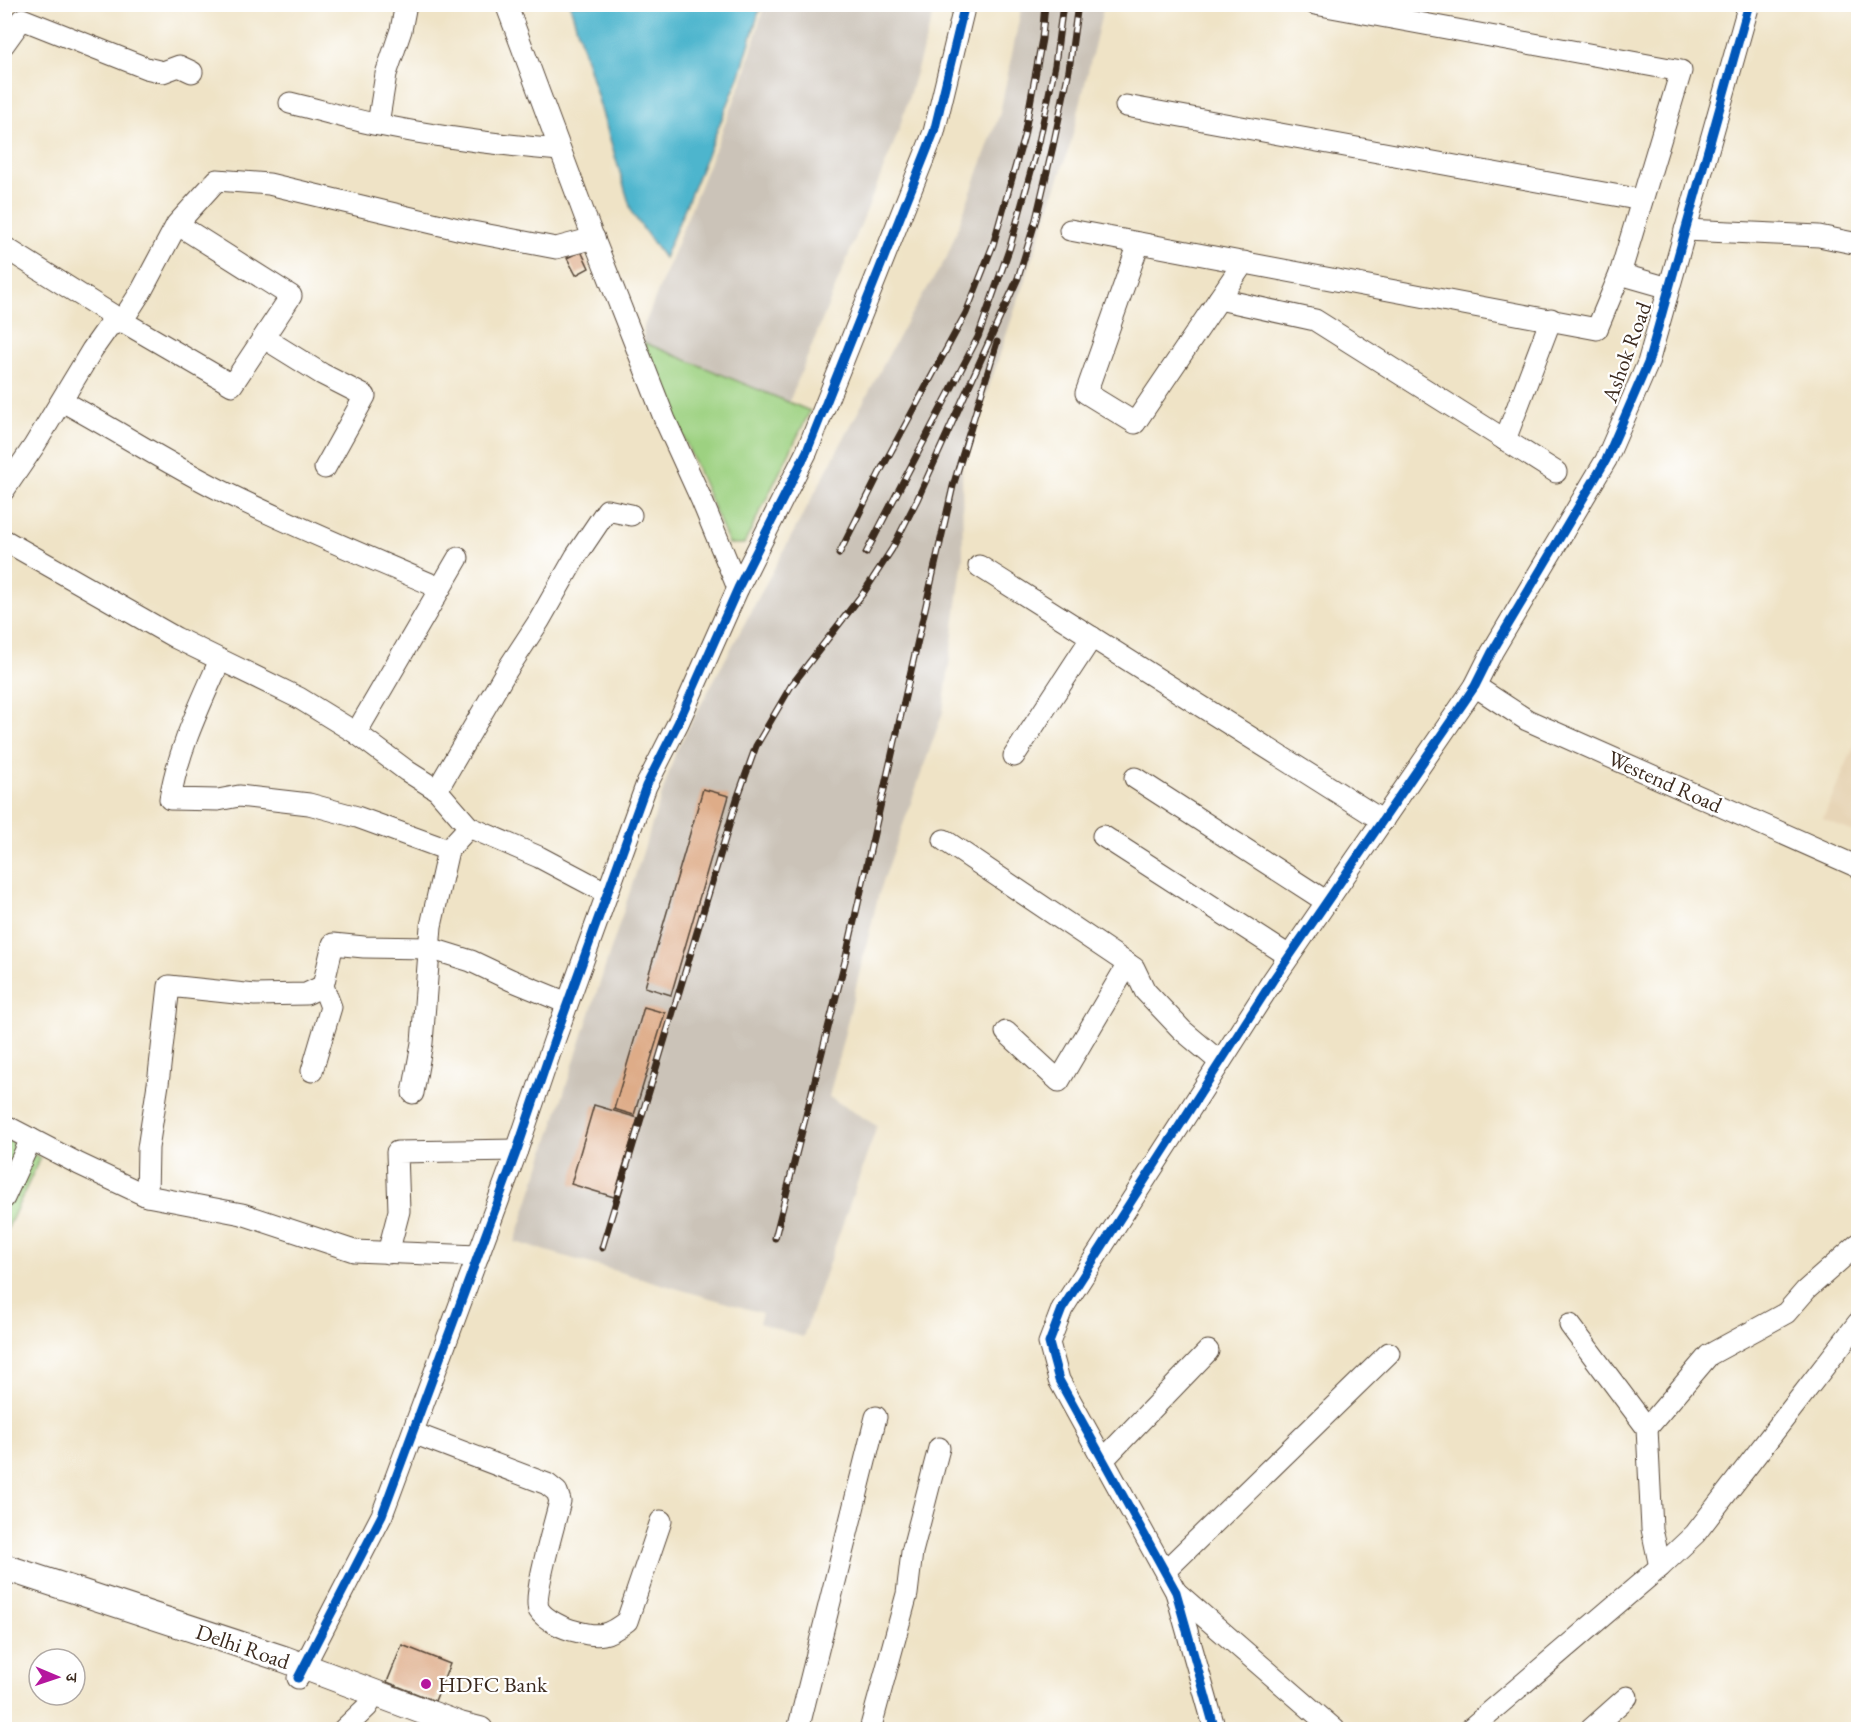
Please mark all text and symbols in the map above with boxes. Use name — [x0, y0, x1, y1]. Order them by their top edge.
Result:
street label: Ashok Road — [1595, 297, 1658, 407]
street label: Westend Road — [1603, 743, 1727, 820]
street label: Delhi Road — [192, 1617, 295, 1676]
north arrow — [27, 1647, 87, 1707]
place label: HDFC Bank — [438, 1670, 548, 1699]
text: उ — [61, 1672, 82, 1684]
marker: HDFC Bank — [419, 1677, 433, 1691]

